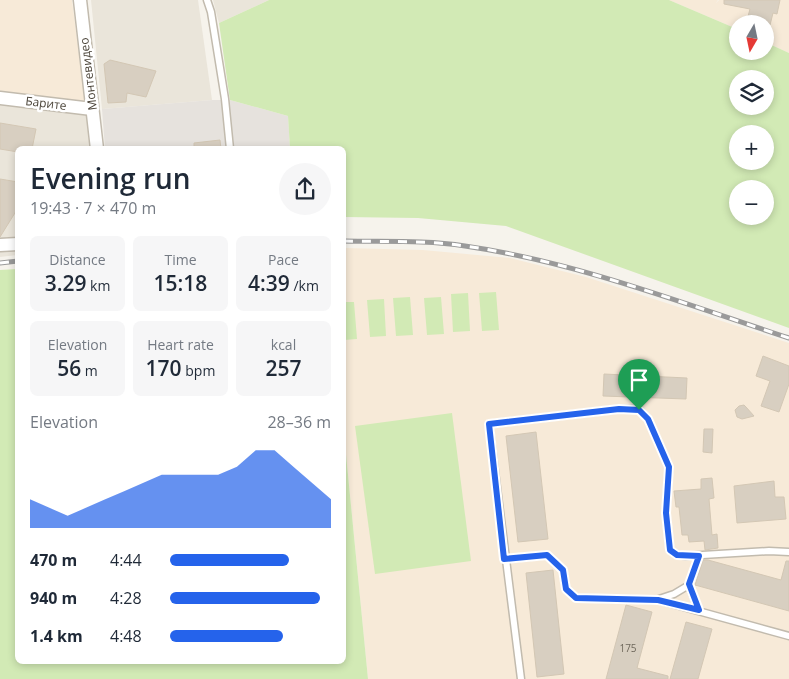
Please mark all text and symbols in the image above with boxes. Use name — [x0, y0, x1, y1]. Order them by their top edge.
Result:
north arrow — [729, 15, 774, 60]
map controls — [729, 15, 774, 225]
street label: Монтевидео — [75, 37, 101, 111]
button: layers — [729, 70, 774, 115]
street label: Барите — [24, 92, 68, 114]
button: + — [729, 125, 774, 170]
text: Evening run — [30, 159, 191, 197]
button: share — [279, 163, 331, 215]
button: − — [729, 180, 774, 225]
text: 19:43 · 7 × 470 m — [30, 197, 156, 219]
text: Distance — [49, 250, 106, 269]
text: Time — [164, 250, 197, 269]
text: Pace — [268, 250, 299, 269]
text: 3.29 — [45, 269, 86, 297]
text: 15:18 — [154, 269, 207, 297]
text: 4:39 — [248, 269, 290, 297]
text: km — [86, 276, 110, 295]
text: /km — [290, 276, 319, 295]
text: Elevation — [48, 335, 107, 354]
text: Heart rate — [147, 335, 214, 354]
text: kcal — [271, 335, 296, 354]
text: 56 — [57, 354, 81, 382]
text: 170 — [146, 354, 182, 382]
text: 257 — [265, 354, 302, 382]
pin — [618, 359, 660, 410]
text: m — [81, 361, 98, 380]
text: bpm — [182, 361, 215, 380]
icon: arrive — [625, 366, 653, 394]
text: Elevation — [30, 411, 98, 433]
text: 28–36 m — [267, 411, 331, 433]
text: 470 m — [30, 549, 77, 571]
text: 4:44 — [110, 549, 142, 571]
text: 940 m — [30, 587, 77, 609]
text: 4:28 — [110, 587, 142, 609]
text: 1.4 km — [30, 625, 83, 647]
text: 4:48 — [110, 625, 142, 647]
house number: 175 — [619, 641, 637, 655]

